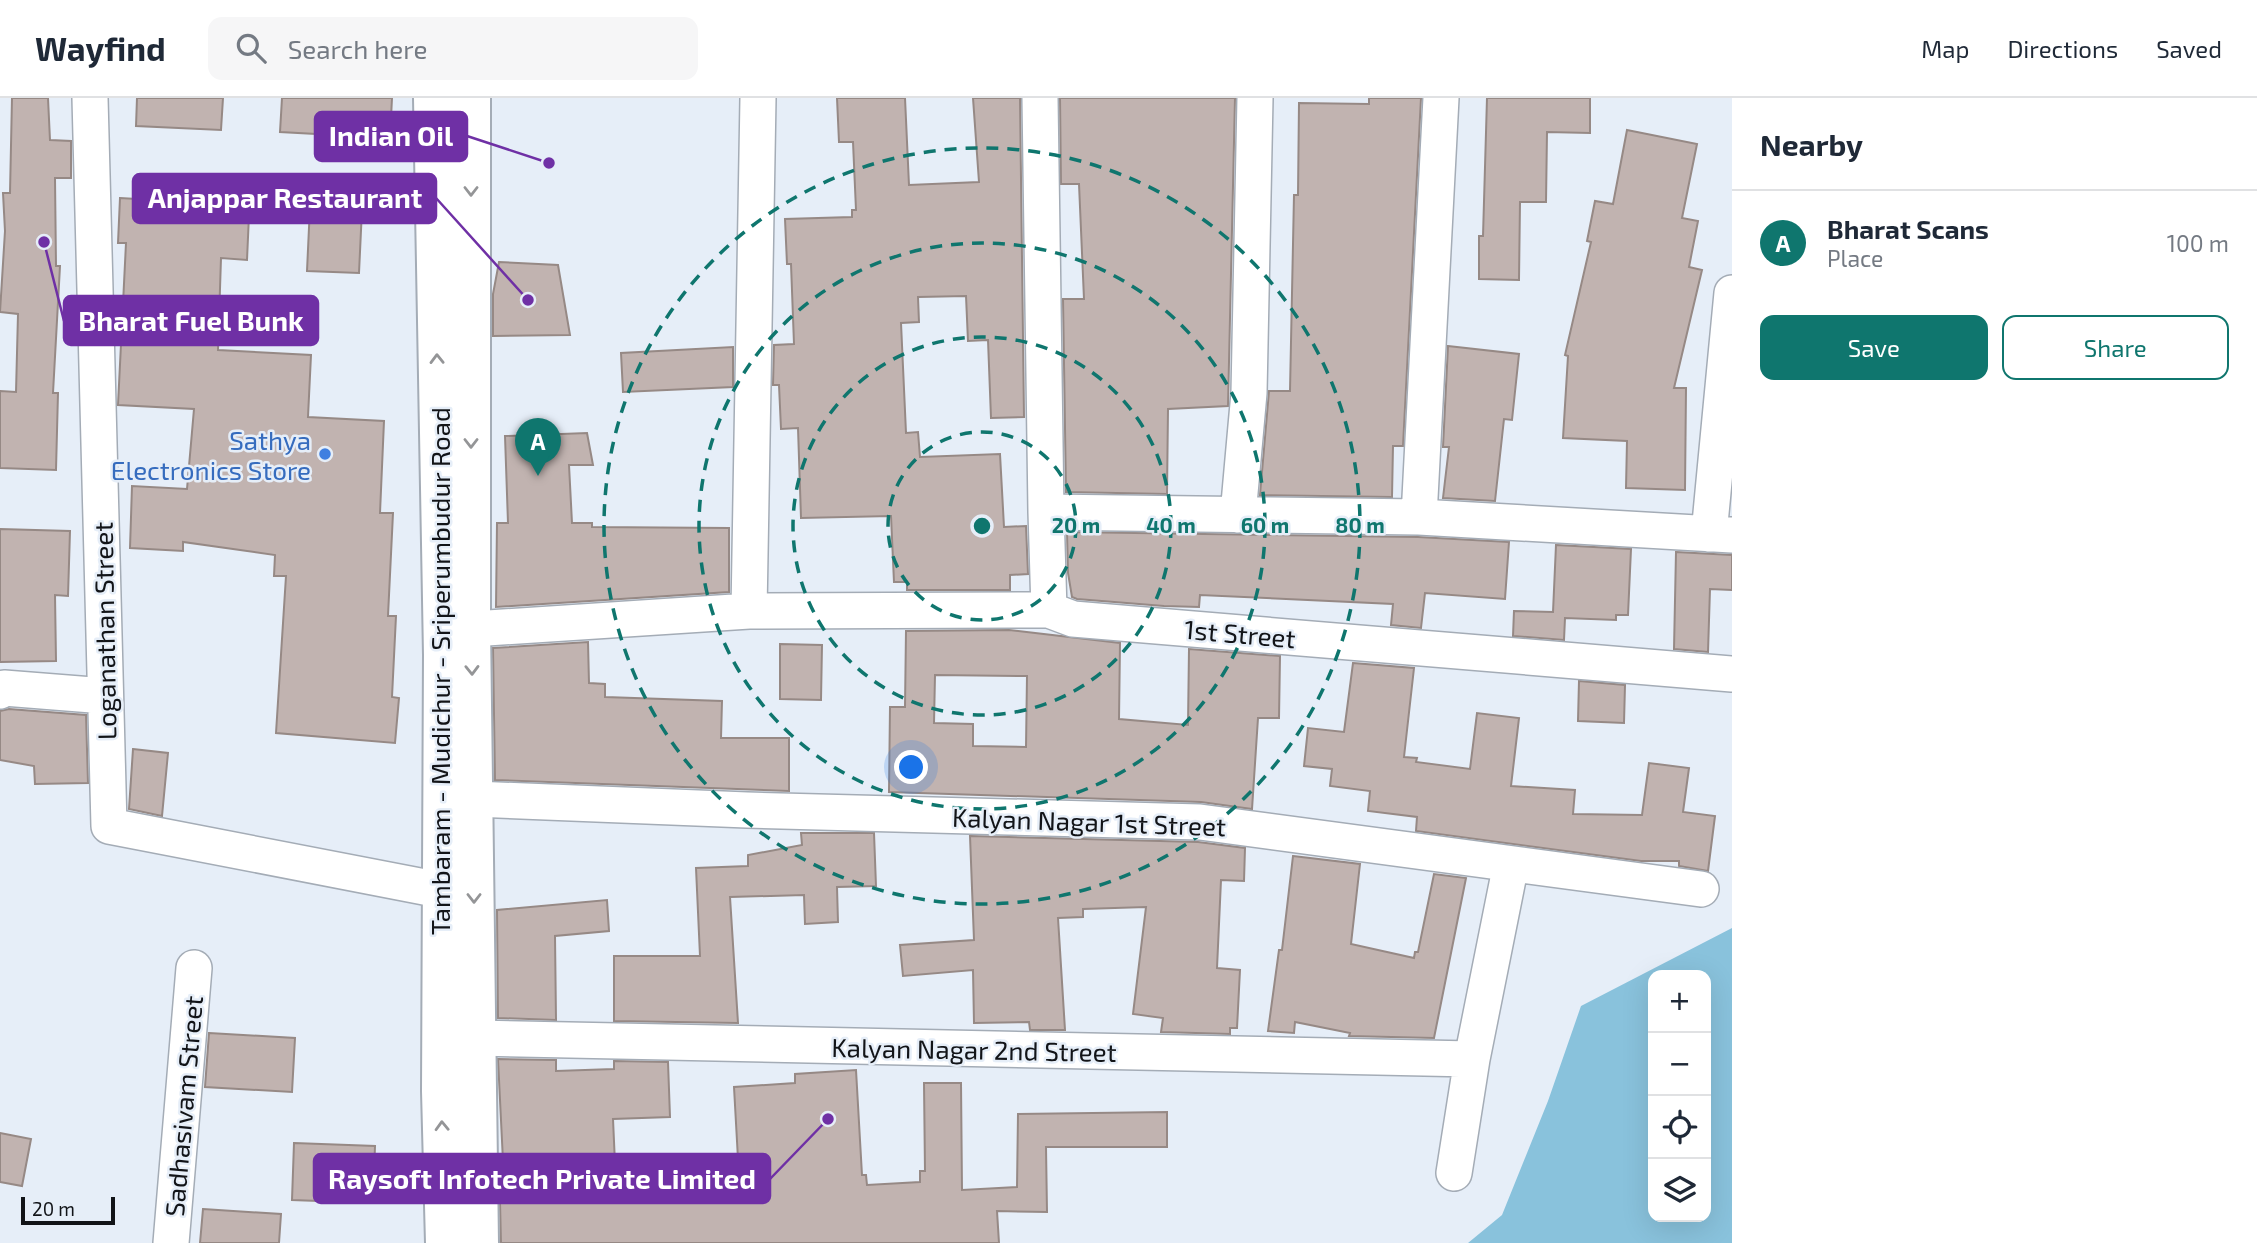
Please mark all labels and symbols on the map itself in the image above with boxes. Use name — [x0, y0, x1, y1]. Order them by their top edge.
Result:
callout: Indian Oil — [315, 112, 467, 161]
text: Indian Oil — [329, 118, 454, 152]
callout: Anjappar Restaurant — [133, 174, 436, 223]
text: Anjappar Restaurant — [148, 180, 422, 214]
one-way arrow — [463, 186, 479, 196]
callout: Bharat Fuel Bunk — [64, 296, 318, 345]
text: Bharat Fuel Bunk — [78, 303, 304, 337]
one-way arrow — [430, 354, 445, 365]
street label: Tambaram - Mudichur - Sriperumbudur Road — [424, 407, 455, 935]
pin: A — [515, 418, 561, 476]
place label: Sathya Electronics Store — [111, 424, 311, 485]
one-way arrow — [463, 438, 479, 448]
marker: Sathya Electronics Store — [317, 446, 333, 462]
text: 20 m — [1052, 512, 1100, 537]
text: 40 m — [1146, 512, 1196, 537]
text: 60 m — [1241, 512, 1289, 537]
text: 80 m — [1335, 512, 1385, 537]
centre of rings — [970, 514, 994, 538]
street label: Loganathan Street — [87, 521, 121, 741]
street label: 1st Street — [1183, 613, 1297, 653]
one-way arrow — [464, 665, 480, 676]
your location — [894, 750, 928, 784]
street label: Kalyan Nagar 1st Street — [952, 801, 1227, 841]
one-way arrow — [466, 893, 482, 903]
street label: Sadhasivam Street — [158, 994, 208, 1218]
street label: Kalyan Nagar 2nd Street — [831, 1031, 1117, 1067]
one-way arrow — [434, 1120, 450, 1131]
callout: Raysoft Infotech Private Limited — [314, 1154, 770, 1203]
text: Raysoft Infotech Private Limited — [328, 1161, 756, 1195]
scale bar — [21, 1194, 116, 1226]

